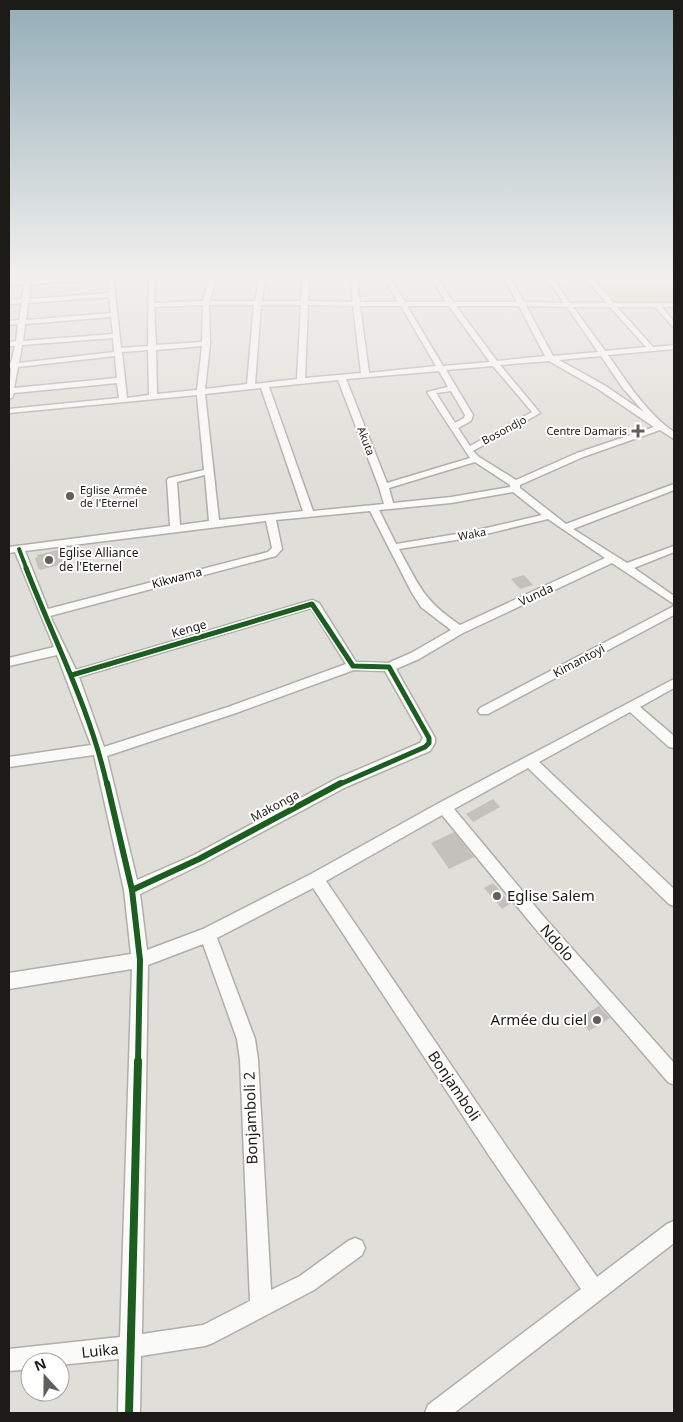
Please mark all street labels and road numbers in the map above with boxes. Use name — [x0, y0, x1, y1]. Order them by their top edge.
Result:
street label: Bosondjo — [479, 411, 529, 448]
street label: Akuta — [354, 424, 379, 457]
street label: Waka — [457, 524, 487, 543]
street label: Kikwama — [150, 563, 204, 592]
street label: Vunda — [516, 579, 556, 610]
street label: Kenge — [169, 615, 209, 642]
street label: Kimantoyi — [550, 640, 608, 681]
street label: Makonga — [247, 786, 302, 825]
street label: Ndolo — [536, 920, 579, 965]
street label: Bonjamboli — [424, 1046, 486, 1124]
street label: Bonjamboli 2 — [238, 1071, 262, 1165]
street label: Luika — [80, 1338, 120, 1362]

